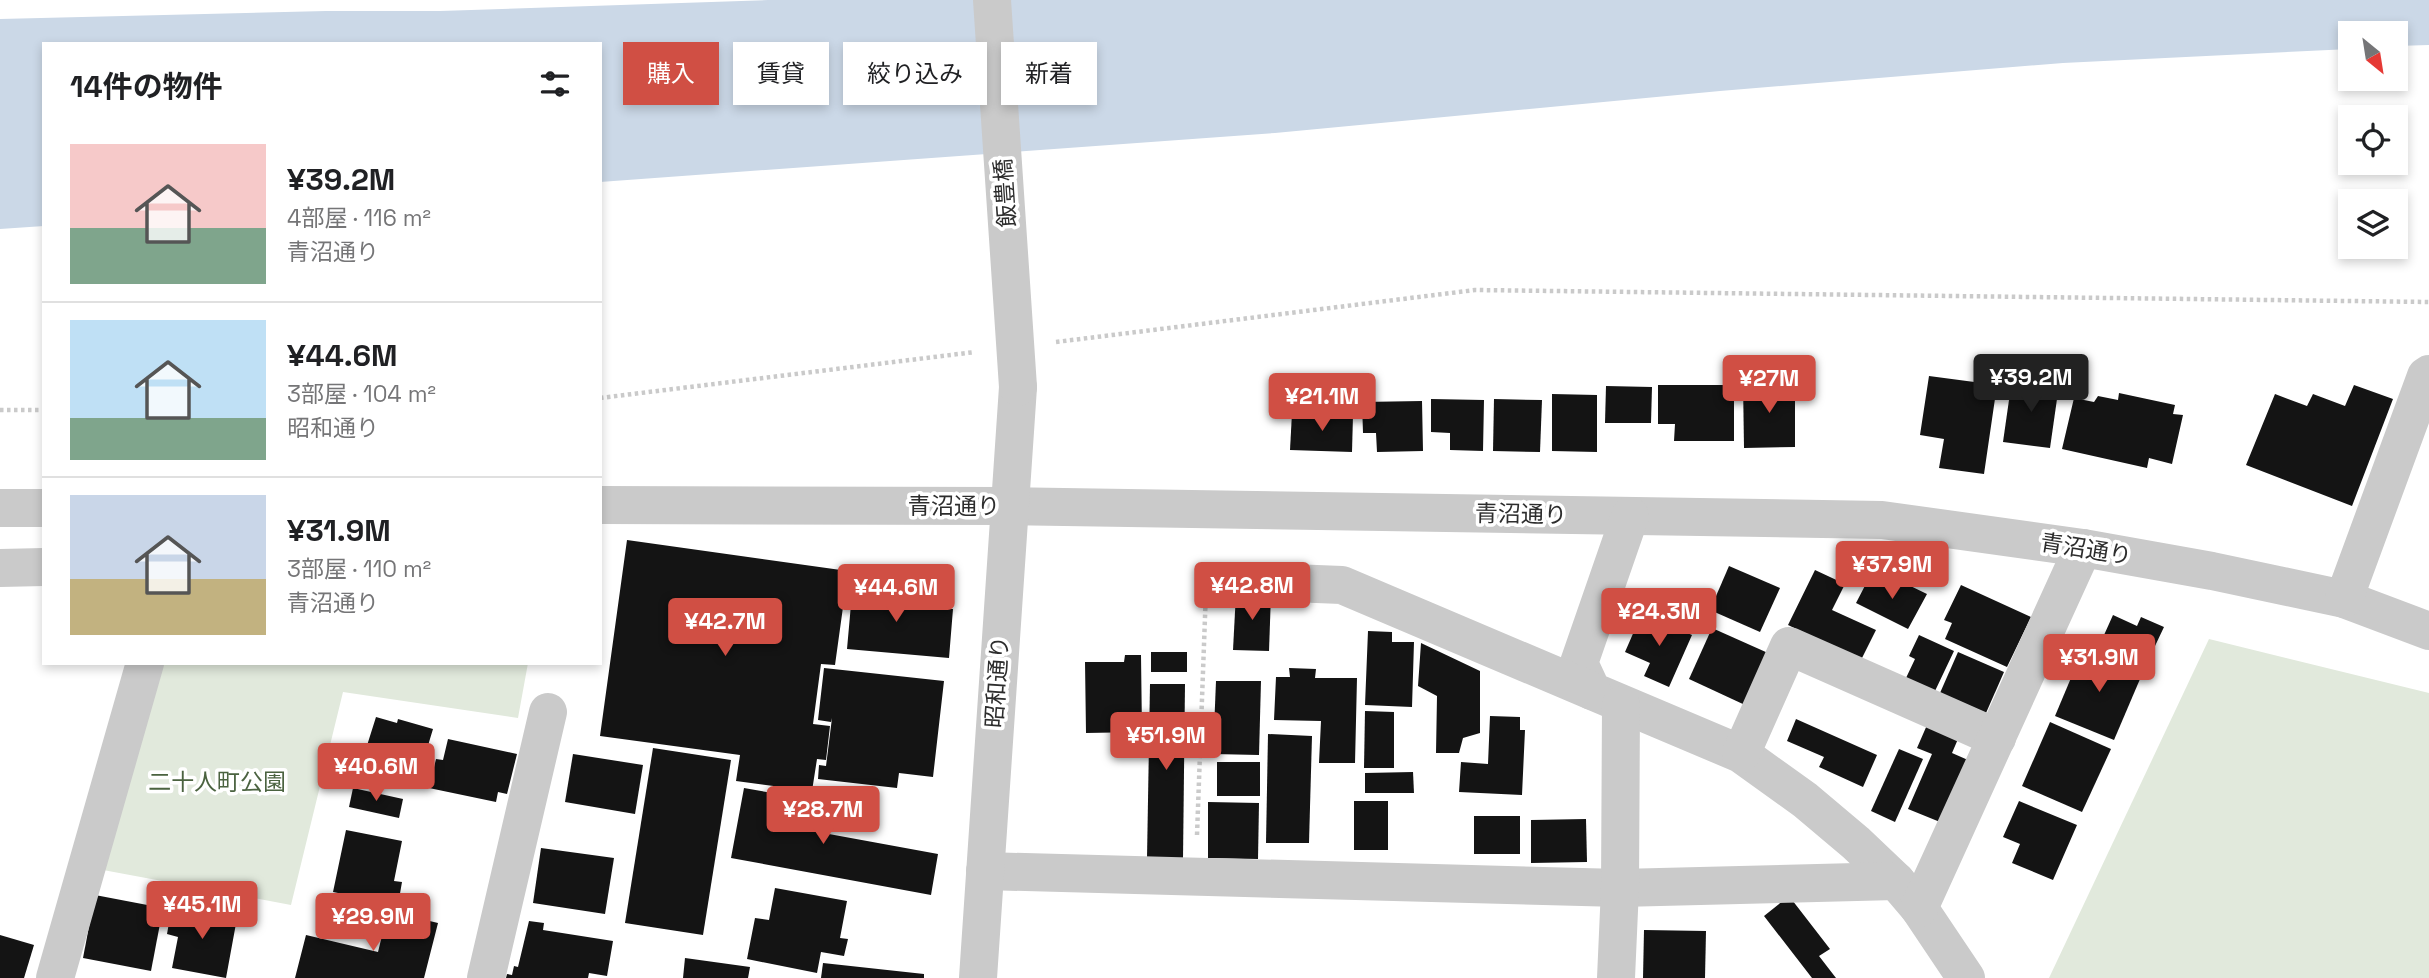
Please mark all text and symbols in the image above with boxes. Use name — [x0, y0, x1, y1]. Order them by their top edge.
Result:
north arrow — [2338, 21, 2408, 91]
map controls — [2338, 21, 2408, 259]
chip: 購入 — [623, 42, 719, 105]
chip: 賃貸 — [733, 42, 829, 105]
chip: 絞り込み — [843, 42, 987, 105]
chip: 新着 — [1001, 42, 1097, 105]
icon: filters — [536, 65, 574, 103]
text: 14件の物件 — [70, 67, 223, 106]
button: locate — [2338, 105, 2408, 175]
street label: 飯豊橋 — [988, 158, 1022, 228]
text: ¥39.2M — [287, 160, 395, 199]
icon: home — [126, 172, 210, 256]
button: layers — [2338, 189, 2408, 259]
text: 4部屋 · 116 m² — [287, 203, 431, 233]
text: 青沼通り — [287, 237, 379, 267]
text: ¥44.6M — [287, 336, 397, 375]
icon: home — [126, 348, 210, 432]
pin: ¥39.2M — [1974, 354, 2088, 414]
pin: ¥27M — [1728, 356, 1810, 415]
text: ¥39.2M — [1989, 362, 2073, 392]
text: ¥27M — [1739, 363, 1799, 393]
pin: ¥21.1M — [1265, 374, 1379, 433]
text: 3部屋 · 104 m² — [287, 379, 436, 409]
text: ¥21.1M — [1285, 381, 1359, 411]
text: 昭和通り — [287, 413, 379, 443]
street label: 青沼通り — [908, 491, 1000, 521]
street label: 青沼通り — [1475, 498, 1567, 530]
text: ¥31.9M — [287, 511, 391, 550]
icon: home — [126, 523, 210, 607]
street label: 青沼通り — [2038, 527, 2134, 571]
pin: ¥37.9M — [1835, 542, 1949, 601]
text: ¥37.9M — [1852, 549, 1932, 579]
text: 3部屋 · 110 m² — [287, 554, 431, 584]
pin: ¥42.8M — [1195, 562, 1309, 622]
pin: ¥44.6M — [839, 564, 953, 624]
text: ¥42.8M — [1210, 570, 1294, 600]
text: ¥44.6M — [854, 572, 938, 602]
text: 青沼通り — [287, 588, 379, 618]
pin: ¥24.3M — [1602, 588, 1716, 648]
text: ¥24.3M — [1617, 596, 1701, 626]
pin: ¥42.7M — [668, 598, 782, 658]
text: ¥42.7M — [684, 606, 766, 636]
pin: ¥31.9M — [2042, 634, 2156, 694]
street label: 昭和通り — [979, 635, 1015, 729]
text: ¥31.9M — [2059, 642, 2139, 672]
pin: ¥51.9M — [1109, 712, 1223, 772]
text: ¥51.9M — [1126, 720, 1206, 750]
pin: ¥40.6M — [319, 744, 433, 803]
text: ¥40.6M — [334, 751, 418, 781]
park label: 二十人町公園 — [148, 767, 286, 797]
pin: ¥28.7M — [766, 786, 880, 846]
text: ¥28.7M — [783, 794, 863, 824]
pin: ¥45.1M — [145, 881, 259, 941]
text: ¥45.1M — [162, 889, 242, 919]
pin: ¥29.9M — [316, 894, 430, 953]
text: ¥29.9M — [331, 901, 415, 931]

